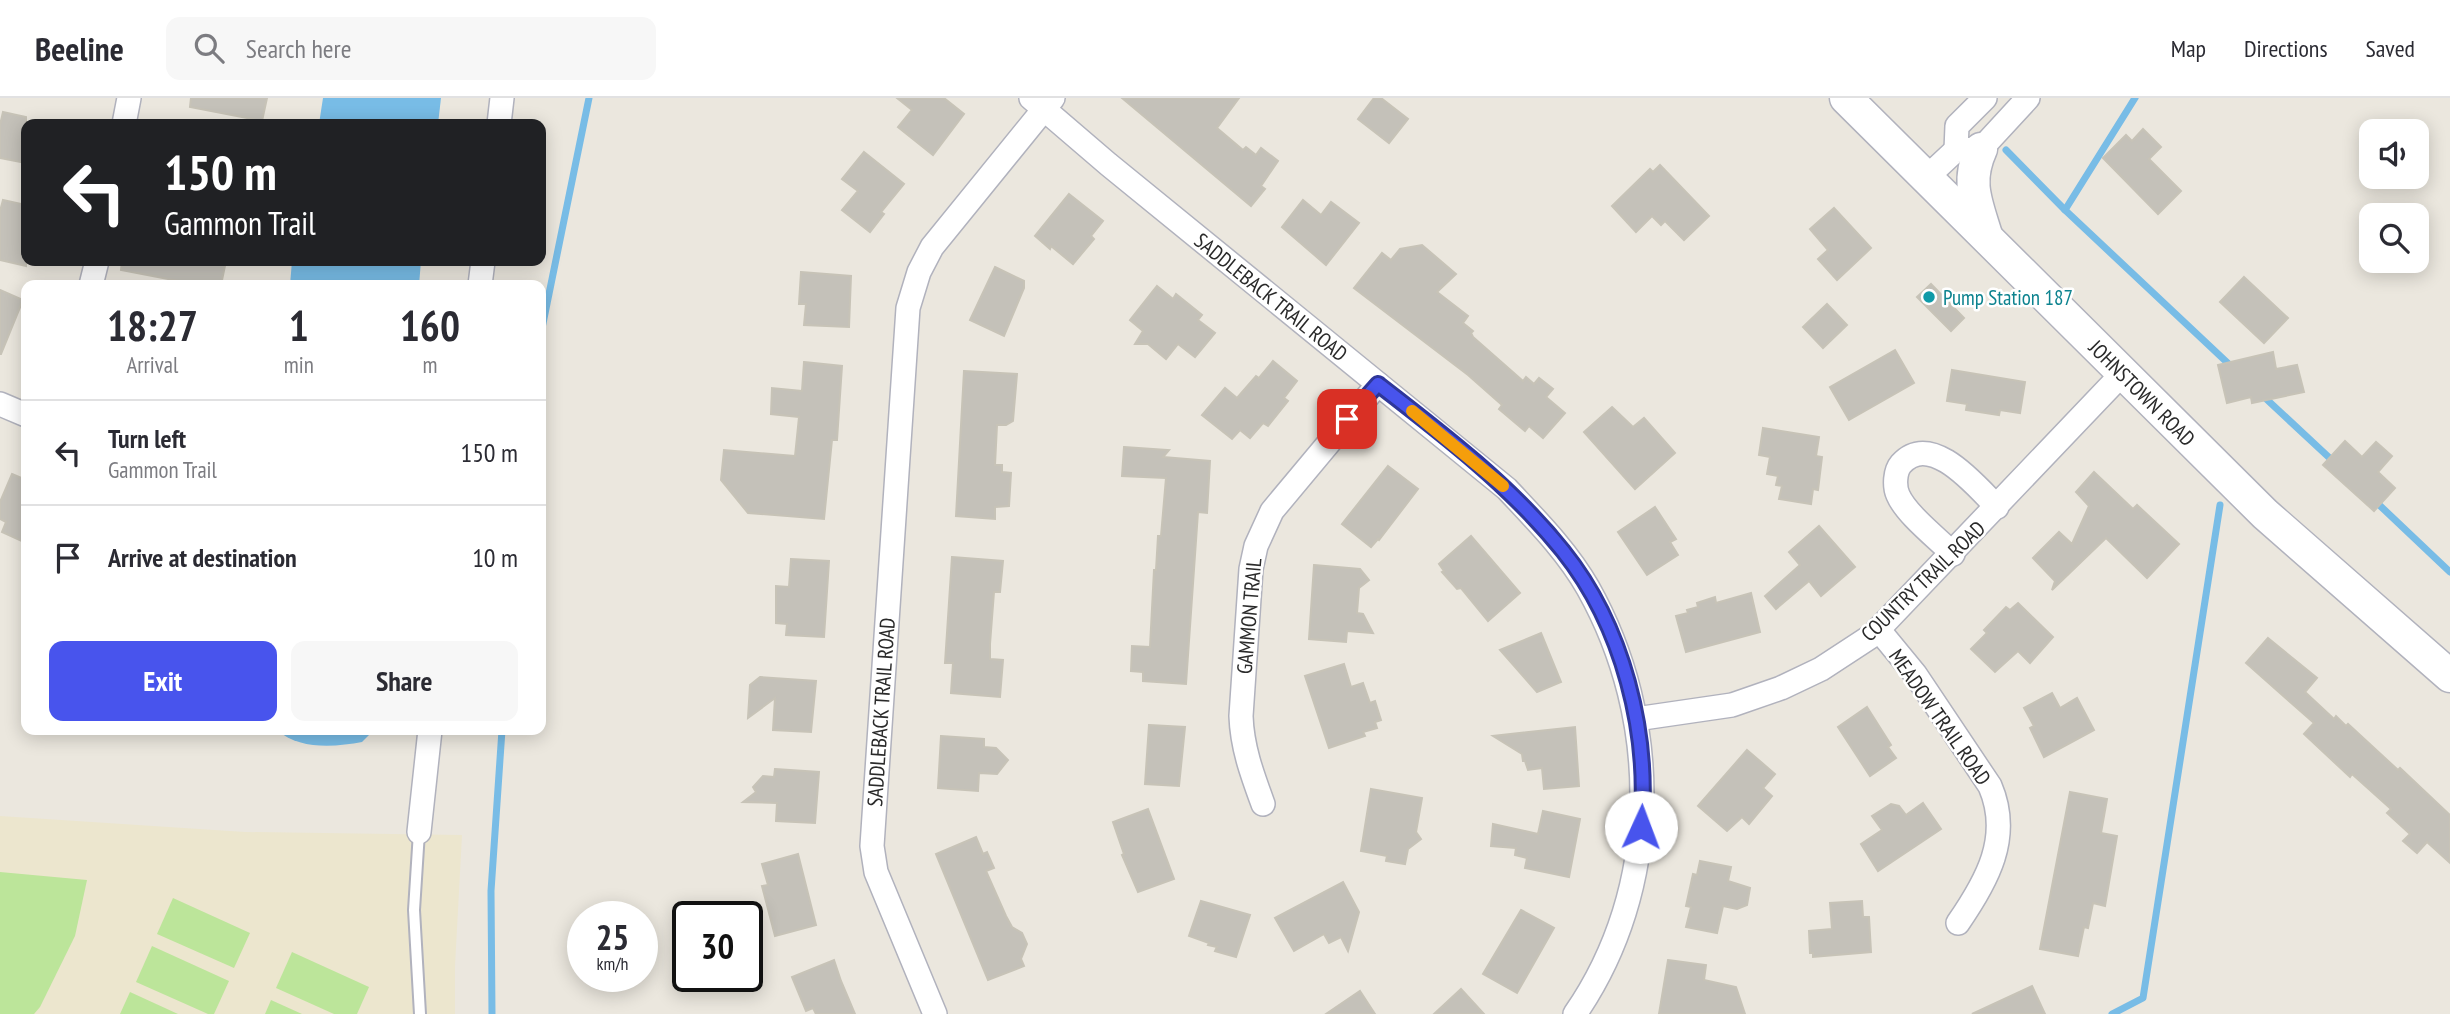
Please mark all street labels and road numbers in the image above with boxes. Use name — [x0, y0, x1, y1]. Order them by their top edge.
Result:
street label: SADDLEBACK TRAIL ROAD — [1189, 227, 1353, 367]
street label: JOHNSTOWN ROAD — [2082, 333, 2201, 452]
street label: COUNTRY TRAIL ROAD — [1855, 515, 1991, 647]
street label: GAMMON TRAIL — [1230, 557, 1268, 675]
street label: SADDLEBACK TRAIL ROAD — [861, 617, 901, 807]
street label: MEADOW TRAIL ROAD — [1883, 644, 1997, 790]

